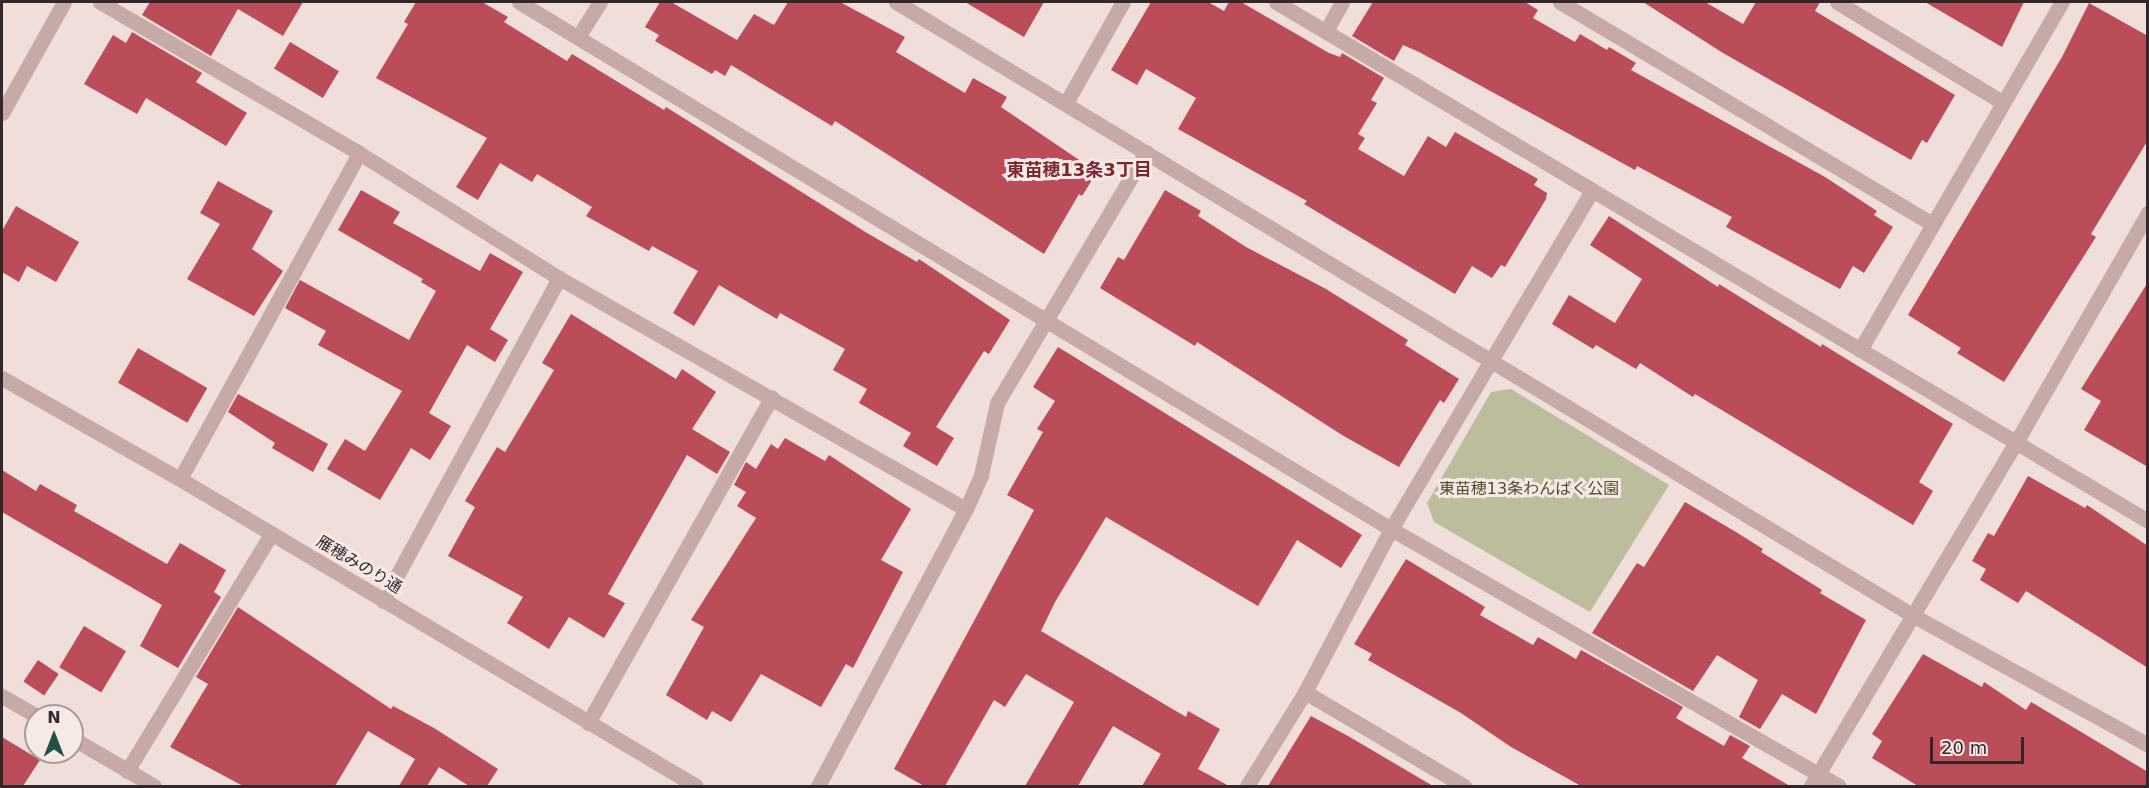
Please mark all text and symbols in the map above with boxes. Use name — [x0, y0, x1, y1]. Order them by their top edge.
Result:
district label: 東苗穂13条3丁目 — [1006, 159, 1152, 181]
park label: 東苗穂13条わんぱく公園 — [1439, 479, 1619, 499]
street label: 雁穂みのり通 — [313, 532, 405, 598]
north arrow — [24, 704, 84, 764]
text: N — [47, 708, 61, 727]
scale bar — [1933, 725, 2028, 763]
text: 20 m — [1941, 737, 1987, 758]

